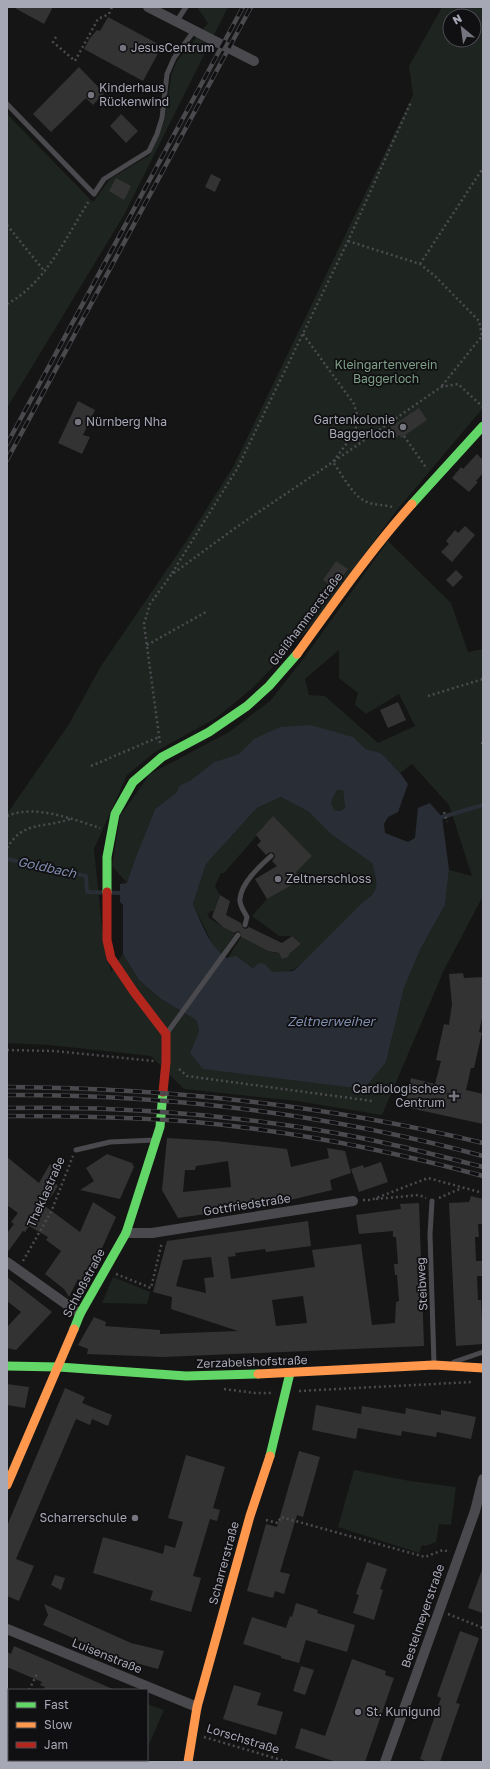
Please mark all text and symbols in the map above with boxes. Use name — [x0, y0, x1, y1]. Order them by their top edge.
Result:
north arrow — [442, 8, 482, 48]
text: N — [450, 11, 464, 27]
place label: JesusCentrum — [131, 40, 214, 55]
marker: JesusCentrum — [118, 43, 128, 53]
place label: Kinderhaus Rückenwind — [99, 80, 169, 109]
marker: Kinderhaus Rückenwind — [86, 90, 96, 100]
park label: Kleingartenverein Baggerloch — [335, 357, 437, 386]
place label: Gartenkolonie Baggerloch — [313, 412, 395, 441]
place label: Nürnberg Nha — [86, 414, 167, 429]
marker: Nürnberg Nha — [73, 417, 83, 427]
marker: Gartenkolonie Baggerloch — [398, 422, 408, 432]
street label: Gleißhammerstraße — [266, 569, 346, 668]
water label: Goldbach — [16, 853, 79, 881]
place label: Zeltnerschloss — [286, 871, 371, 886]
marker: Zeltnerschloss — [273, 874, 283, 884]
water label: Zeltnerweiher — [287, 1013, 376, 1029]
place label: Cardiologisches Centrum — [353, 1081, 445, 1110]
marker: Cardiologisches Centrum — [448, 1090, 460, 1102]
street label: Theklastraße — [23, 1154, 68, 1229]
street label: Gottfriedstraße — [202, 1190, 292, 1219]
street label: Schloßstraße — [59, 1246, 108, 1320]
street label: Steibweg — [413, 1257, 430, 1311]
street label: Zerzabelshofstraße — [196, 1352, 308, 1371]
place label: Scharrerschule — [40, 1510, 127, 1525]
marker: Scharrerschule — [130, 1513, 140, 1523]
street label: Scharrerstraße — [205, 1520, 242, 1606]
street label: Bestelmeyerstraße — [398, 1562, 447, 1670]
street label: Luisenstraße — [70, 1635, 144, 1676]
legend — [8, 1689, 148, 1761]
text: Fast — [44, 1697, 69, 1712]
place label: St. Kunigund — [366, 1704, 441, 1719]
marker: St. Kunigund — [353, 1707, 363, 1717]
text: Slow — [44, 1717, 72, 1732]
street label: Lorschstraße — [205, 1720, 281, 1757]
text: Jam — [44, 1737, 68, 1752]

